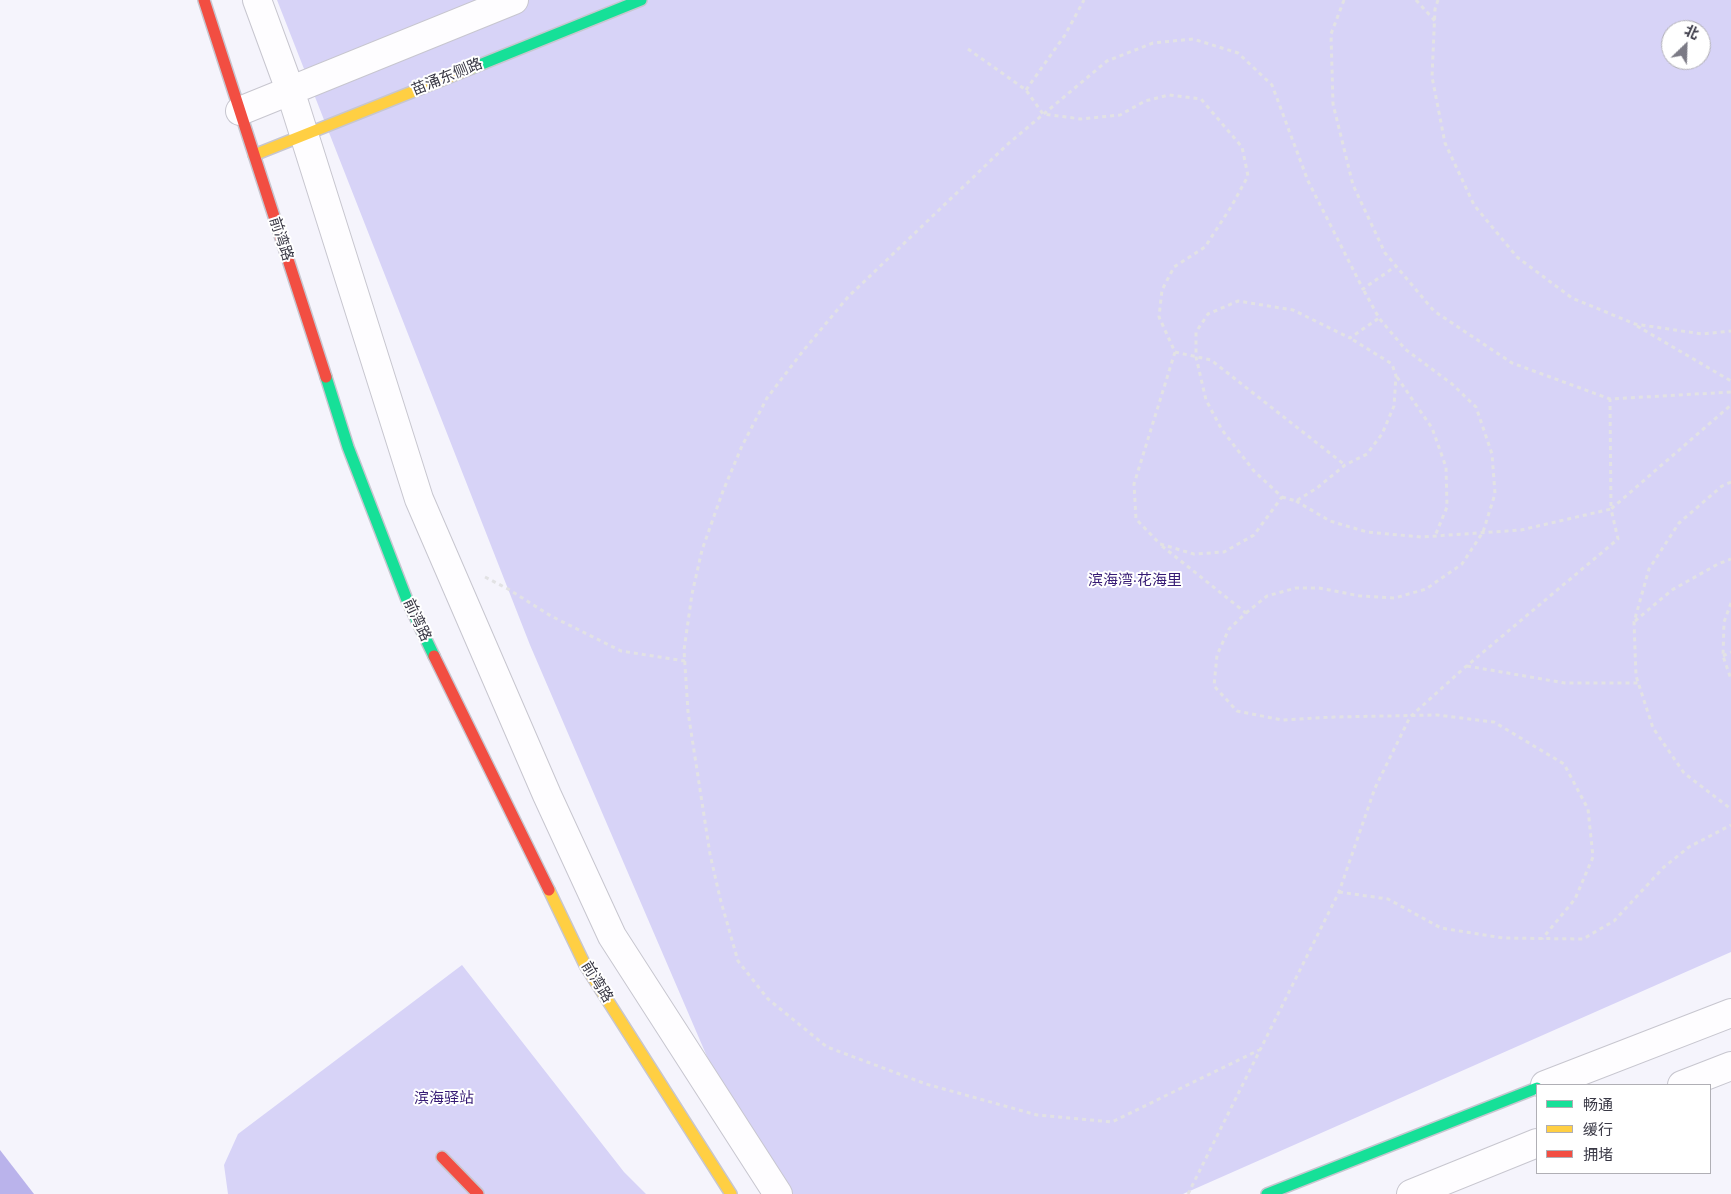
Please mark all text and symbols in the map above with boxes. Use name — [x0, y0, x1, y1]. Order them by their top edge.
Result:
north arrow — [1661, 20, 1711, 70]
text: 北 — [1682, 21, 1702, 43]
street label: 苗涌东侧路 — [409, 55, 485, 99]
street label: 前湾路 — [265, 215, 297, 263]
park label: 滨海湾·花海里 — [1088, 572, 1182, 590]
street label: 前湾路 — [399, 596, 435, 644]
street label: 前湾路 — [577, 958, 617, 1006]
legend — [1536, 1084, 1711, 1174]
park label: 滨海驿站 — [414, 1090, 474, 1108]
text: 畅通 — [1583, 1095, 1613, 1114]
text: 缓行 — [1583, 1120, 1613, 1139]
text: 拥堵 — [1583, 1145, 1613, 1164]

